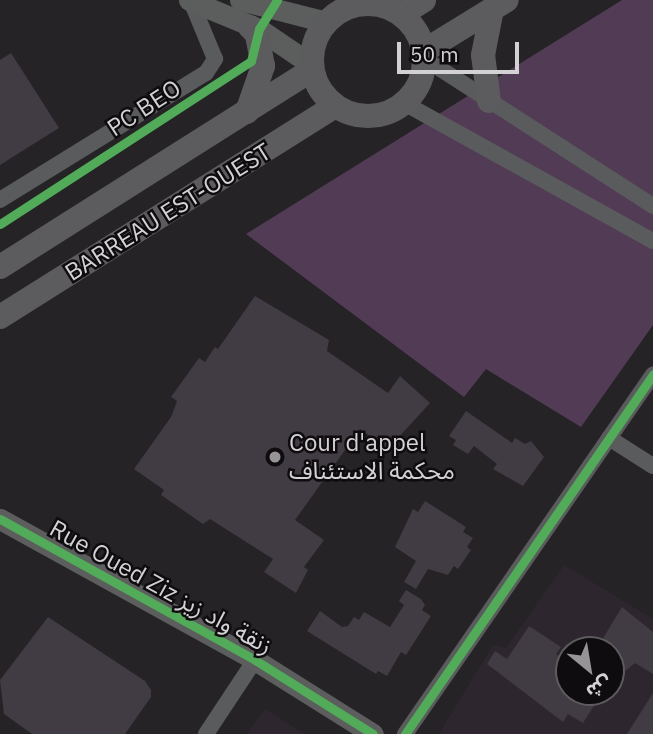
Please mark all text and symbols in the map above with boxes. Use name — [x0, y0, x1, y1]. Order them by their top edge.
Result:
scale bar — [401, 28, 524, 72]
text: 50 m — [410, 40, 459, 68]
street label: PC BEO — [102, 74, 186, 142]
street label: BARREAU EST-OUEST — [60, 137, 276, 287]
place label: Cour d'appel محكمة الاستئناف — [289, 429, 455, 485]
marker: Cour d'appel محكمة الاستئناف — [267, 449, 283, 465]
street label: Rue Oued Ziz زنقة واد زيز — [45, 514, 277, 660]
north arrow — [555, 636, 625, 706]
text: ش — [582, 671, 617, 704]

